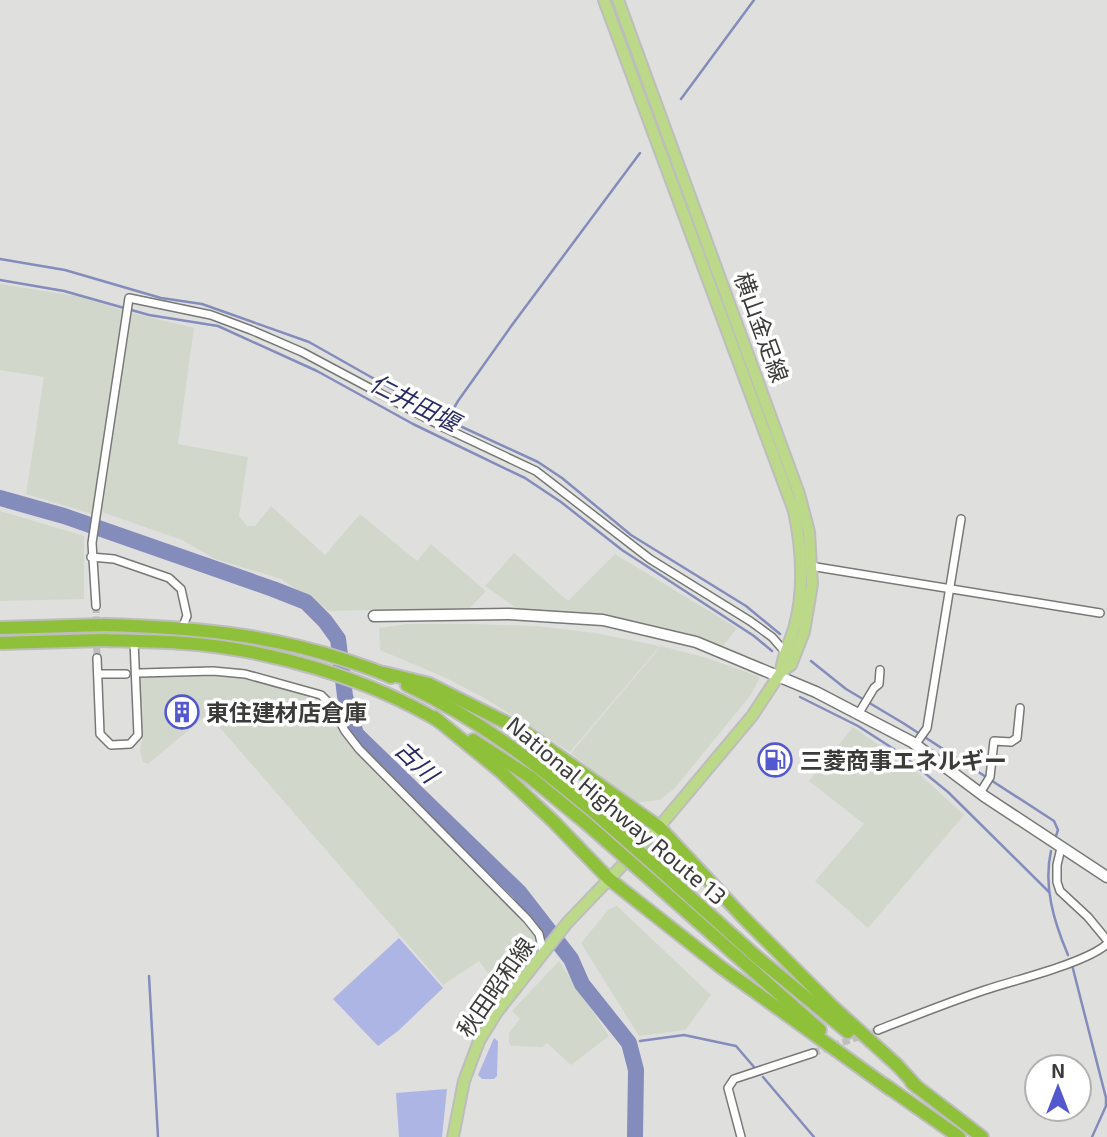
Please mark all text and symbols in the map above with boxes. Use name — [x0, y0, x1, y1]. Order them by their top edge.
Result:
street label: 横山金足線 — [729, 268, 795, 386]
water label: 仁井田堰 — [366, 367, 468, 439]
building icon: 東住建材店倉庫 — [163, 693, 201, 731]
place label: 東住建材店倉庫 — [206, 698, 367, 726]
street label: National Highway Route 13 — [502, 710, 732, 910]
water label: 古川 — [390, 734, 446, 790]
fuel station icon: 三菱商事エネルギー — [756, 741, 794, 779]
place label: 三菱商事エネルギー — [800, 746, 1007, 774]
street label: 秋田昭和線 — [451, 932, 539, 1042]
north arrow — [1023, 1053, 1093, 1123]
text: N — [1051, 1059, 1065, 1082]

